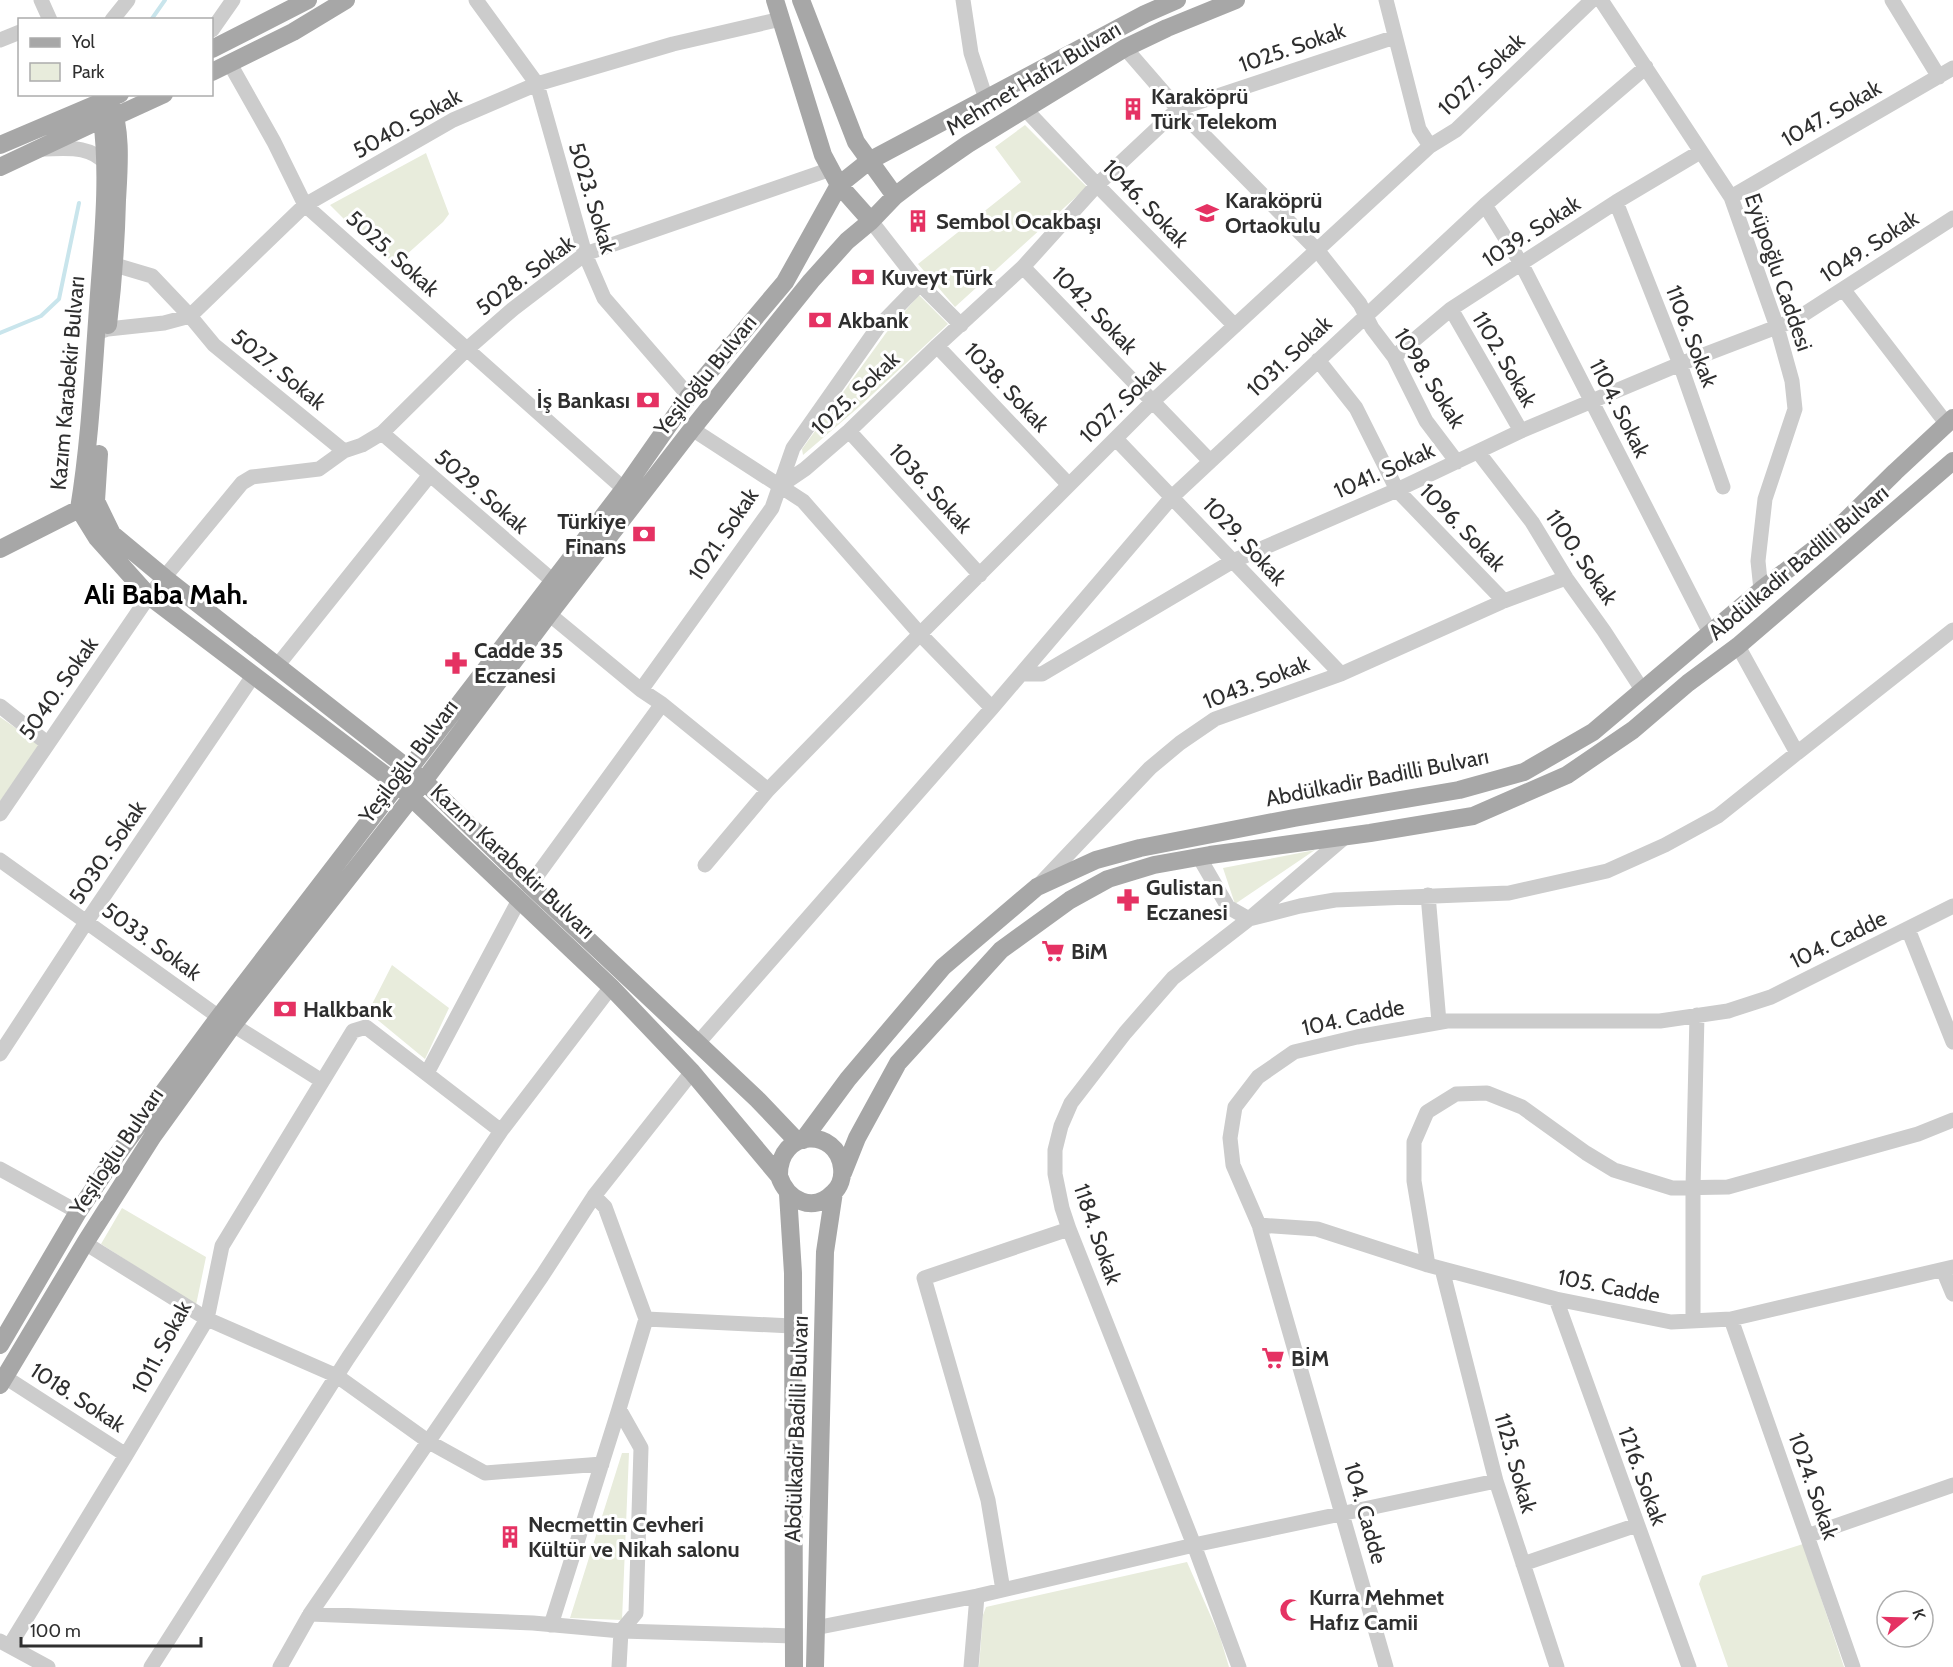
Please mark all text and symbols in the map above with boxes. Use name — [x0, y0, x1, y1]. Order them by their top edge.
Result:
street label: Mehmet Hafız Bulvarı — [941, 16, 1126, 141]
street label: 1025. Sokak — [1235, 17, 1349, 78]
legend — [18, 18, 213, 96]
street label: 1027. Sokak — [1432, 27, 1530, 121]
text: Yol — [71, 31, 96, 53]
text: Park — [72, 61, 105, 83]
street label: 1047. Sokak — [1777, 74, 1886, 153]
street label: 5040. Sokak — [348, 83, 466, 164]
place label: Karaköprü Türk Telekom — [1151, 83, 1277, 135]
building icon: Karaköprü Türk Telekom — [1120, 96, 1146, 122]
street label: 5023. Sokak — [563, 139, 622, 257]
street label: 1046. Sokak — [1097, 154, 1194, 253]
place label: Karaköprü Ortaokulu — [1225, 187, 1322, 239]
street label: 1039. Sokak — [1477, 190, 1585, 273]
street label: Eyüpoğlu Caddesi — [1739, 190, 1818, 355]
school or university icon: Karaköprü Ortaokulu — [1194, 200, 1220, 226]
street label: 5025. Sokak — [341, 205, 445, 302]
street label: 1049. Sokak — [1815, 205, 1924, 288]
building icon: Sembol Ocakbaşı — [905, 208, 931, 234]
place label: Sembol Ocakbaşı — [936, 208, 1101, 235]
street label: 5028. Sokak — [471, 229, 580, 321]
street label: 1042. Sokak — [1046, 261, 1143, 360]
bank icon: Kuveyt Türk — [850, 264, 876, 290]
place label: Kuveyt Türk — [881, 264, 993, 291]
street label: Kazım Karabekir Bulvarı — [45, 275, 90, 491]
street label: 1106. Sokak — [1660, 281, 1723, 391]
bank icon: Akbank — [807, 307, 833, 333]
place label: Akbank — [838, 307, 909, 334]
street label: 1102. Sokak — [1466, 307, 1543, 412]
street label: Yeşiloğlu Bulvarı — [648, 309, 762, 442]
street label: 1031. Sokak — [1241, 310, 1337, 402]
street label: 5027. Sokak — [226, 323, 331, 416]
street label: 1098. Sokak — [1388, 323, 1471, 433]
street label: 1038. Sokak — [958, 337, 1055, 438]
street label: 1025. Sokak — [806, 346, 905, 441]
street label: 1027. Sokak — [1074, 354, 1171, 449]
street label: 1104. Sokak — [1583, 355, 1656, 462]
place label: İş Bankası — [537, 387, 630, 414]
bank icon: İş Bankası — [635, 387, 661, 413]
street label: 1041. Sokak — [1330, 436, 1439, 505]
street label: 1036. Sokak — [883, 438, 978, 539]
street label: 5029. Sokak — [429, 443, 534, 540]
street label: 1096. Sokak — [1414, 478, 1511, 577]
street label: Abdülkadir Badilli Bulvarı — [1703, 479, 1894, 646]
street label: 1021. Sokak — [683, 483, 764, 586]
street label: 1029. Sokak — [1197, 492, 1292, 591]
street label: 1100. Sokak — [1540, 504, 1623, 610]
place label: Türkiye Finans — [557, 508, 626, 560]
bank icon: Türkiye Finans — [631, 521, 657, 547]
district label: Ali Baba Mah. — [84, 577, 248, 611]
street label: 5040. Sokak — [13, 631, 104, 745]
place label: Cadde 35 Eczanesi — [474, 637, 563, 689]
pharmacy icon: Cadde 35 Eczanesi — [443, 650, 469, 676]
street label: 1043. Sokak — [1199, 650, 1313, 715]
street label: Yeşiloğlu Bulvarı — [353, 694, 464, 829]
street label: Abdülkadir Badilli Bulvarı — [1263, 743, 1491, 812]
street label: Kazım Karabekir Bulvarı — [425, 778, 600, 945]
street label: 5030. Sokak — [63, 795, 152, 909]
place label: Gulistan Eczanesi — [1146, 874, 1228, 926]
pharmacy icon: Gulistan Eczanesi — [1115, 887, 1141, 913]
street label: 5033. Sokak — [97, 896, 207, 986]
street label: 104. Cadde — [1785, 904, 1891, 974]
supermarket icon: BiM — [1040, 938, 1066, 964]
place label: BiM — [1071, 938, 1108, 965]
street label: 104. Cadde — [1299, 993, 1407, 1042]
bank icon: Halkbank — [272, 996, 298, 1022]
place label: Halkbank — [303, 996, 393, 1023]
street label: Yeşiloğlu Bulvarı — [63, 1082, 169, 1221]
street label: 1184. Sokak — [1068, 1180, 1127, 1288]
street label: 105. Cadde — [1555, 1263, 1662, 1310]
street label: 1011. Sokak — [126, 1296, 197, 1398]
street label: Abdülkadir Badilli Bulvarı — [779, 1315, 814, 1543]
supermarket icon: BİM — [1260, 1345, 1286, 1371]
place label: BİM — [1291, 1345, 1329, 1372]
street label: 1018. Sokak — [25, 1357, 130, 1438]
street label: 1125. Sokak — [1488, 1410, 1543, 1516]
street label: 1216. Sokak — [1612, 1423, 1673, 1529]
street label: 1024. Sokak — [1783, 1429, 1844, 1543]
street label: 104. Cadde — [1338, 1459, 1393, 1567]
place label: Necmettin Cevheri Kültür ve Nikah salonu — [528, 1511, 740, 1563]
building icon: Necmettin Cevheri Kültür ve Nikah salonu — [497, 1524, 523, 1550]
place label: Kurra Mehmet Hafız Camii — [1309, 1584, 1444, 1636]
north arrow — [1875, 1589, 1935, 1649]
mosque icon: Kurra Mehmet Hafız Camii — [1278, 1597, 1304, 1623]
text: K — [1908, 1606, 1929, 1622]
scale bar — [21, 1610, 201, 1648]
text: 100 m — [30, 1620, 81, 1642]

